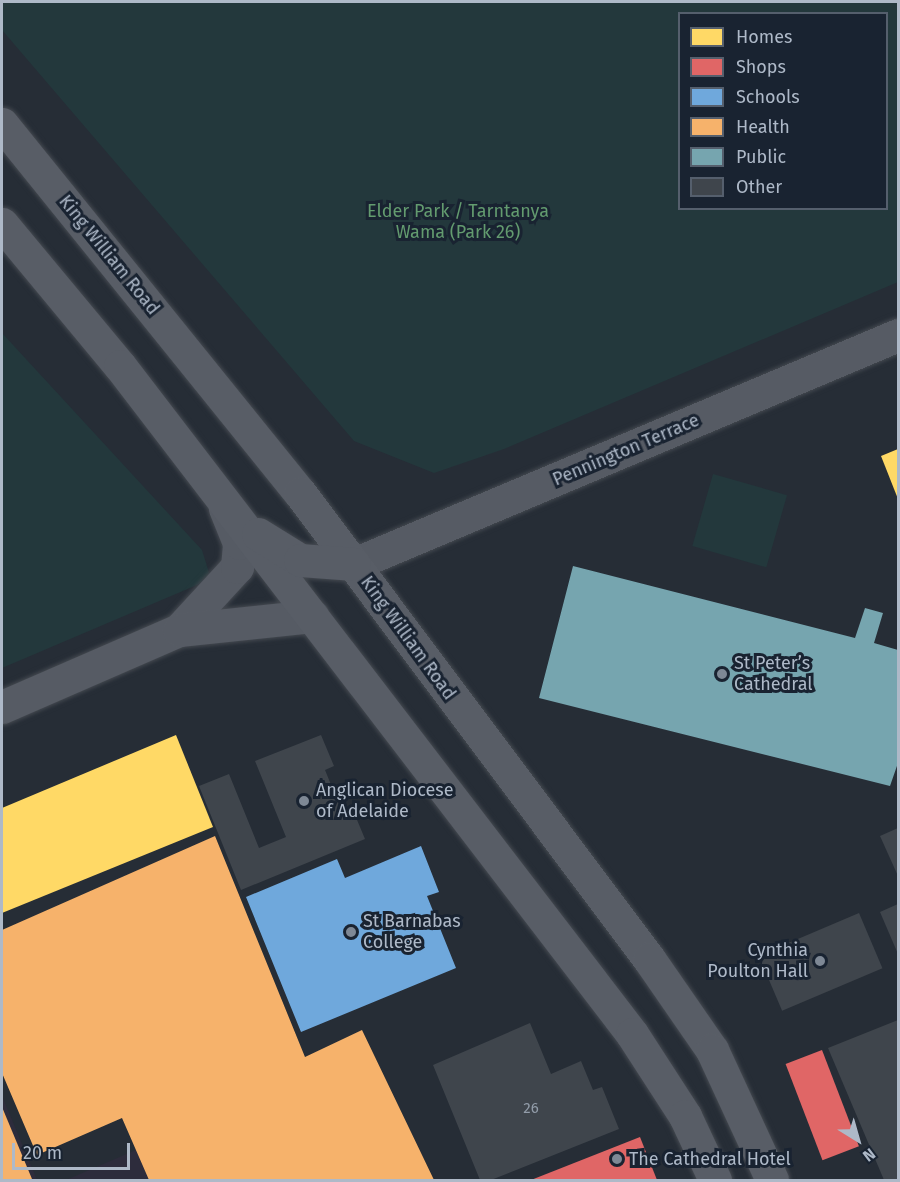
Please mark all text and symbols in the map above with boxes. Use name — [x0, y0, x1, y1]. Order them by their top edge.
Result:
legend — [678, 12, 888, 210]
text: Homes — [736, 26, 792, 48]
text: Shops — [736, 56, 786, 78]
text: Schools — [736, 86, 800, 108]
text: Health — [736, 116, 790, 138]
text: Public — [736, 146, 786, 168]
text: Other — [736, 176, 782, 198]
street label: King William Road — [54, 191, 164, 319]
park label: Elder Park / Tarntanya Wama (Park 26) — [367, 201, 549, 244]
street label: Pennington Terrace — [549, 409, 703, 491]
street label: King William Road — [356, 572, 460, 704]
place label: St Peter’s Cathedral — [734, 653, 813, 696]
marker: St Peter’s Cathedral — [715, 667, 729, 681]
place label: Anglican Diocese of Adelaide — [316, 780, 454, 822]
marker: Anglican Diocese of Adelaide — [297, 794, 311, 808]
place label: St Barnabas College — [363, 911, 461, 954]
marker: St Barnabas College — [344, 925, 358, 939]
place label: Cynthia Poulton Hall — [707, 940, 808, 982]
marker: Cynthia Poulton Hall — [813, 954, 827, 968]
house number: 26 — [523, 1100, 539, 1118]
north arrow — [828, 1110, 888, 1170]
scale bar — [15, 1131, 134, 1169]
text: 20 m — [23, 1142, 62, 1164]
text: N — [859, 1144, 879, 1166]
place label: The Cathedral Hotel — [629, 1148, 791, 1170]
marker: The Cathedral Hotel — [610, 1152, 624, 1166]

